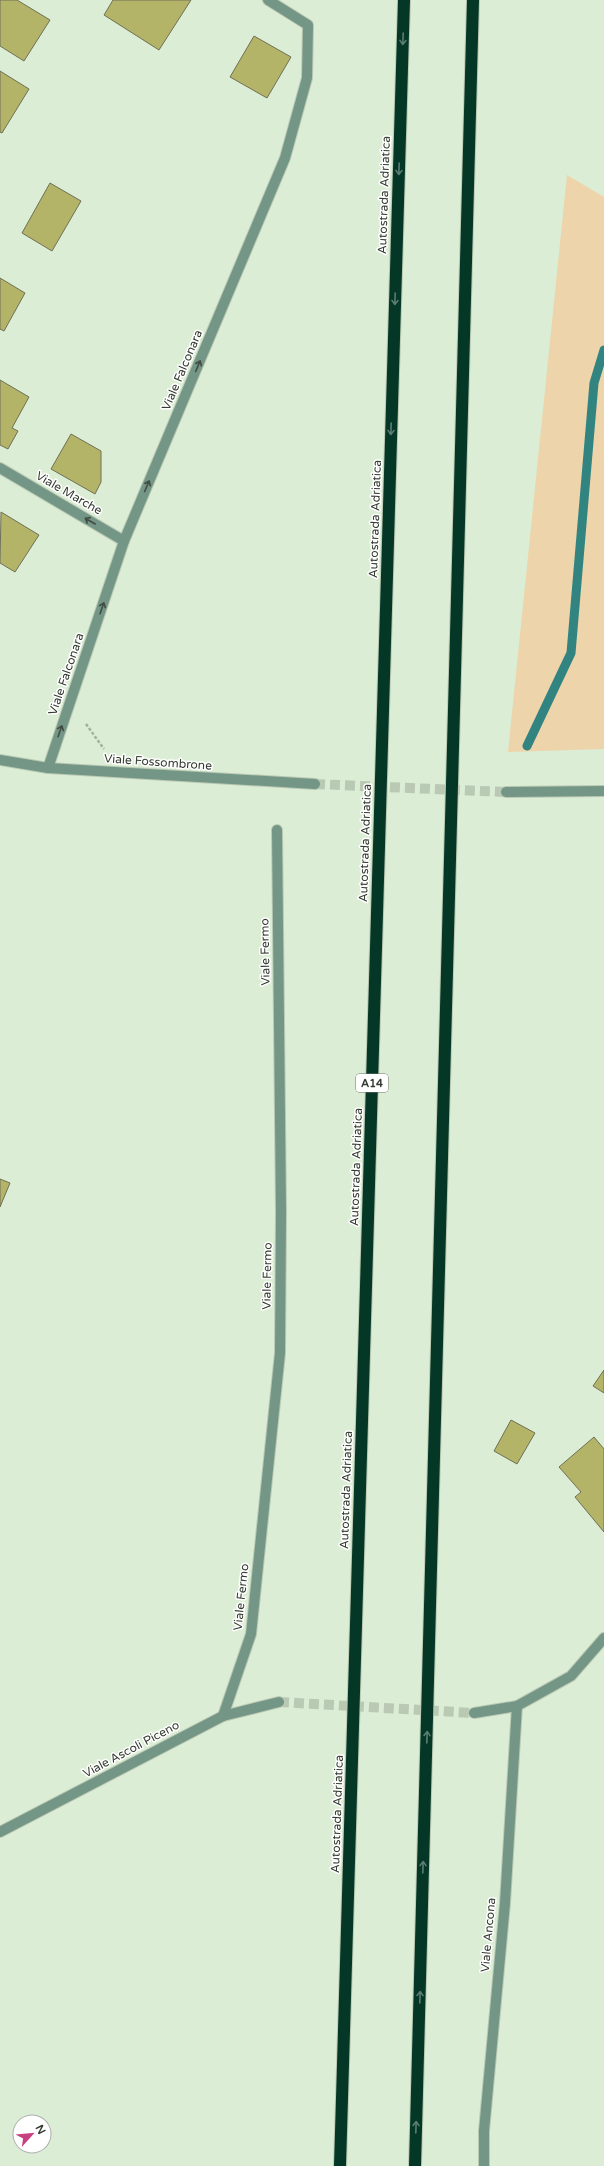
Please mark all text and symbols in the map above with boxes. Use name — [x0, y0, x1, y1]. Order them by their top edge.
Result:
one-way arrow — [399, 32, 406, 45]
street label: Autostrada Adriatica — [375, 136, 393, 254]
one-way arrow — [395, 162, 403, 175]
one-way arrow — [391, 292, 399, 305]
street label: Viale Falconara — [159, 328, 205, 412]
one-way arrow — [194, 361, 202, 373]
one-way arrow — [387, 422, 395, 435]
street label: Autostrada Adriatica — [366, 460, 384, 578]
street label: Viale Marche — [33, 468, 105, 518]
one-way arrow — [144, 481, 151, 493]
one-way arrow — [85, 517, 97, 525]
one-way arrow — [99, 601, 106, 614]
street label: Viale Falconara — [45, 631, 87, 717]
one-way arrow — [57, 725, 65, 737]
street label: Viale Fossombrone — [104, 751, 213, 773]
street label: Autostrada Adriatica — [356, 784, 374, 902]
street label: Viale Fermo — [257, 918, 273, 986]
road number: A14 — [356, 1074, 388, 1092]
street label: Autostrada Adriatica — [347, 1108, 365, 1226]
street label: Viale Fermo — [259, 1242, 275, 1310]
street label: Autostrada Adriatica — [337, 1431, 355, 1549]
street label: Viale Fermo — [231, 1563, 251, 1631]
street label: Viale Ascoli Piceno — [80, 1718, 182, 1780]
one-way arrow — [423, 1731, 430, 1744]
street label: Autostrada Adriatica — [328, 1755, 346, 1873]
one-way arrow — [419, 1861, 427, 1874]
street label: Viale Ancona — [478, 1897, 498, 1973]
one-way arrow — [416, 1991, 423, 2004]
north arrow — [12, 2114, 52, 2154]
one-way arrow — [412, 2121, 420, 2134]
text: N — [33, 2123, 48, 2137]

